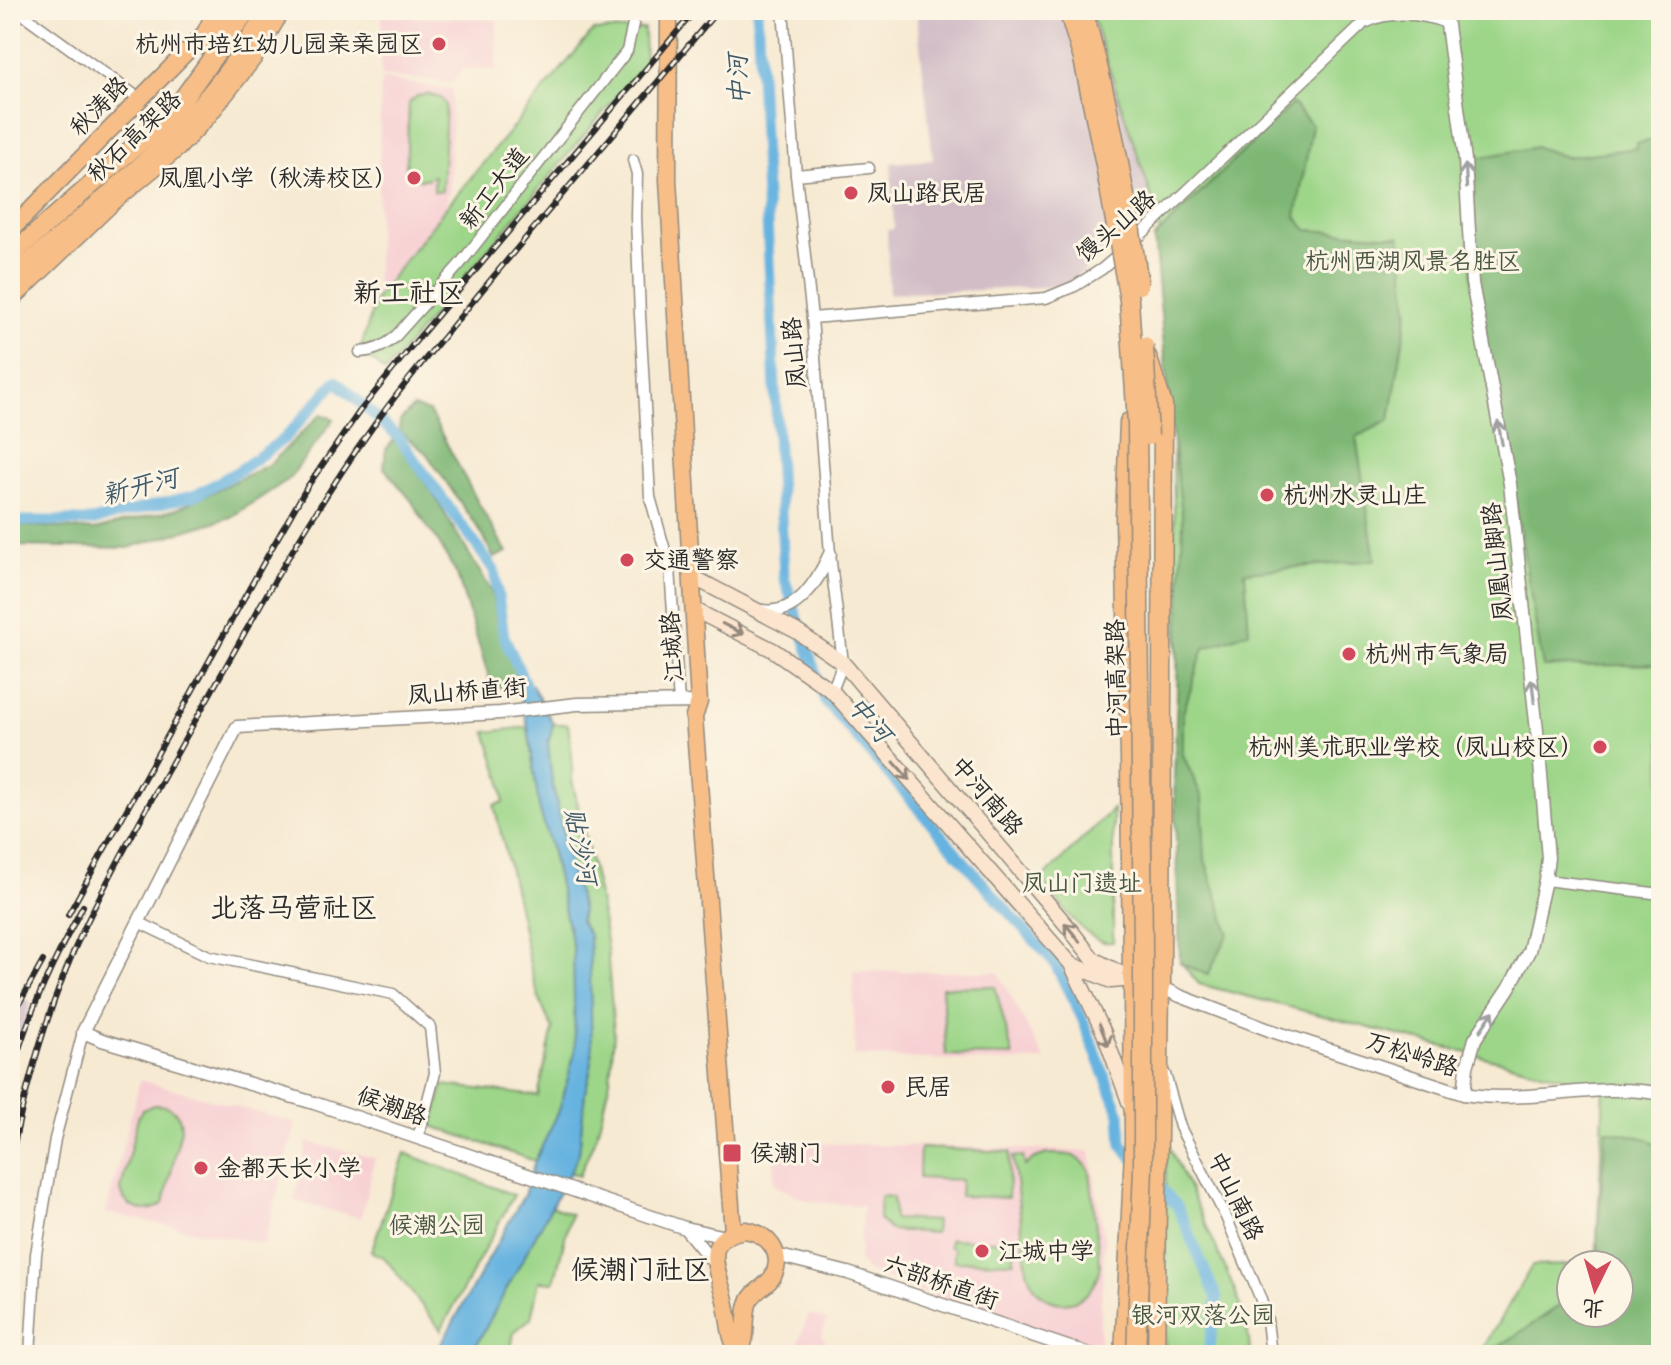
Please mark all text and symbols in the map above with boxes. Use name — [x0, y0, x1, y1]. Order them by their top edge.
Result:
place label: 杭州市培红幼儿园亲亲园区 — [135, 30, 423, 58]
marker: 杭州市培红幼儿园亲亲园区 — [430, 35, 448, 53]
water label: 中河 — [722, 49, 755, 107]
street label: 秋涛路 — [64, 70, 134, 142]
street label: 秋石高架路 — [81, 84, 187, 188]
street label: 新工大道 — [453, 142, 535, 234]
one-way arrow — [1458, 163, 1473, 190]
place label: 凤凰小学（秋涛校区） — [158, 164, 398, 192]
marker: 凤凰小学（秋涛校区） — [405, 169, 423, 187]
place label: 凤山路民居 — [867, 179, 987, 207]
marker: 凤山路民居 — [842, 184, 860, 202]
street label: 馒头山路 — [1071, 184, 1161, 268]
park label: 杭州西湖风景名胜区 — [1305, 247, 1521, 275]
district label: 新工社区 — [353, 277, 465, 309]
street label: 凤山路 — [777, 316, 811, 390]
one-way arrow — [1492, 421, 1507, 447]
water label: 新开河 — [99, 462, 186, 511]
place label: 杭州水灵山庄 — [1283, 481, 1427, 509]
marker: 杭州水灵山庄 — [1258, 486, 1276, 504]
street label: 凤凰山脚路 — [1477, 501, 1517, 623]
place label: 交通警察 — [643, 546, 739, 574]
marker: 交通警察 — [618, 551, 636, 569]
street label: 江城路 — [656, 610, 688, 684]
street label: 中河高架路 — [1101, 619, 1131, 739]
one-way arrow — [720, 622, 744, 638]
place label: 杭州市气象局 — [1365, 640, 1509, 668]
marker: 杭州市气象局 — [1340, 645, 1358, 663]
street label: 凤山桥直街 — [406, 673, 528, 709]
one-way arrow — [1525, 678, 1540, 705]
water label: 中河 — [841, 690, 900, 752]
place label: 杭州美术职业学校（凤山校区） — [1248, 733, 1584, 761]
marker: 杭州美术职业学校（凤山校区） — [1591, 738, 1609, 756]
street label: 中河南路 — [945, 751, 1029, 841]
one-way arrow — [893, 761, 911, 781]
water label: 贴沙河 — [558, 805, 603, 891]
park label: 凤山门遗址 — [1022, 869, 1142, 897]
district label: 北落马营社区 — [210, 892, 378, 924]
one-way arrow — [1063, 922, 1081, 943]
one-way arrow — [1479, 1010, 1495, 1032]
one-way arrow — [1098, 1022, 1113, 1047]
street label: 万松岭路 — [1362, 1026, 1462, 1082]
place label: 民居 — [904, 1073, 952, 1101]
marker: 民居 — [879, 1078, 897, 1096]
street label: 候潮路 — [353, 1081, 431, 1131]
place label: 侯潮门 — [750, 1139, 822, 1167]
marker: 侯潮门 — [721, 1142, 743, 1164]
street label: 中山南路 — [1202, 1147, 1270, 1245]
place label: 金都天长小学 — [217, 1154, 361, 1182]
marker: 金都天长小学 — [192, 1159, 210, 1177]
park label: 候潮公园 — [389, 1211, 485, 1239]
place label: 江城中学 — [998, 1237, 1094, 1265]
marker: 江城中学 — [973, 1242, 991, 1260]
street label: 六部桥直街 — [880, 1249, 1002, 1315]
north arrow — [1555, 1249, 1635, 1329]
district label: 候潮门社区 — [571, 1254, 711, 1286]
text: 北 — [1581, 1294, 1605, 1322]
park label: 银河双落公园 — [1131, 1301, 1275, 1329]

